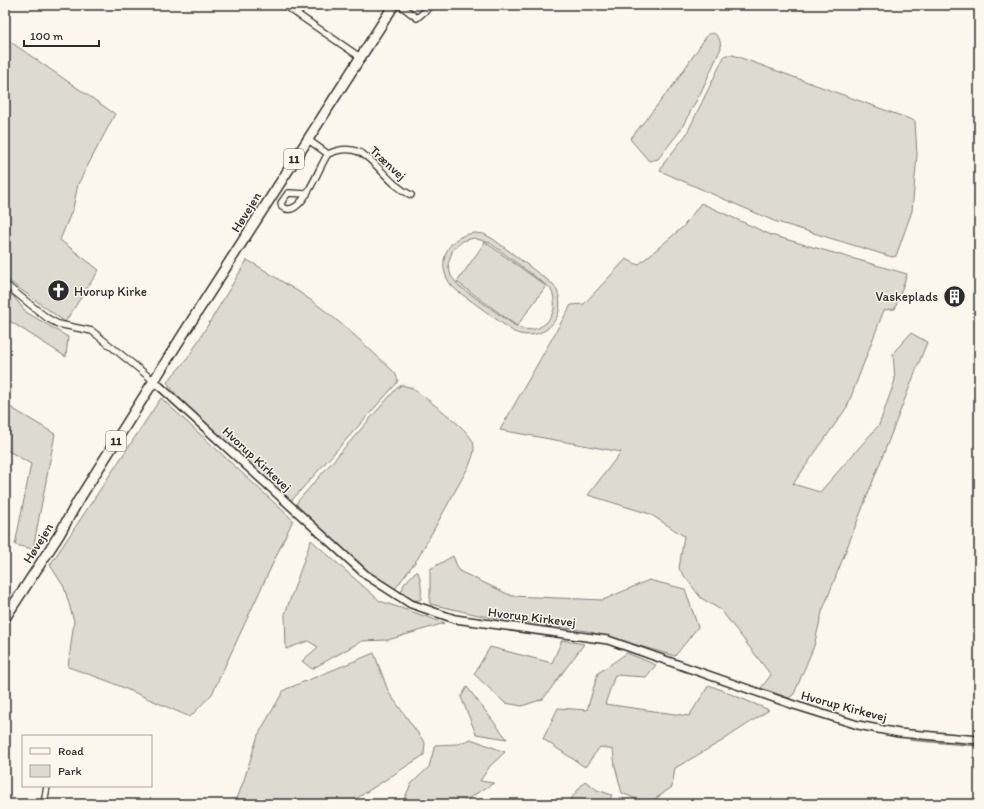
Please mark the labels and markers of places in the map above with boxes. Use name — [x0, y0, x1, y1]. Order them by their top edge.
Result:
church icon: Hvorup Kirke — [45, 278, 71, 304]
building icon: Vaskeplads — [941, 283, 967, 309]
place label: Hvorup Kirke — [74, 284, 147, 299]
place label: Vaskeplads — [875, 289, 938, 304]

